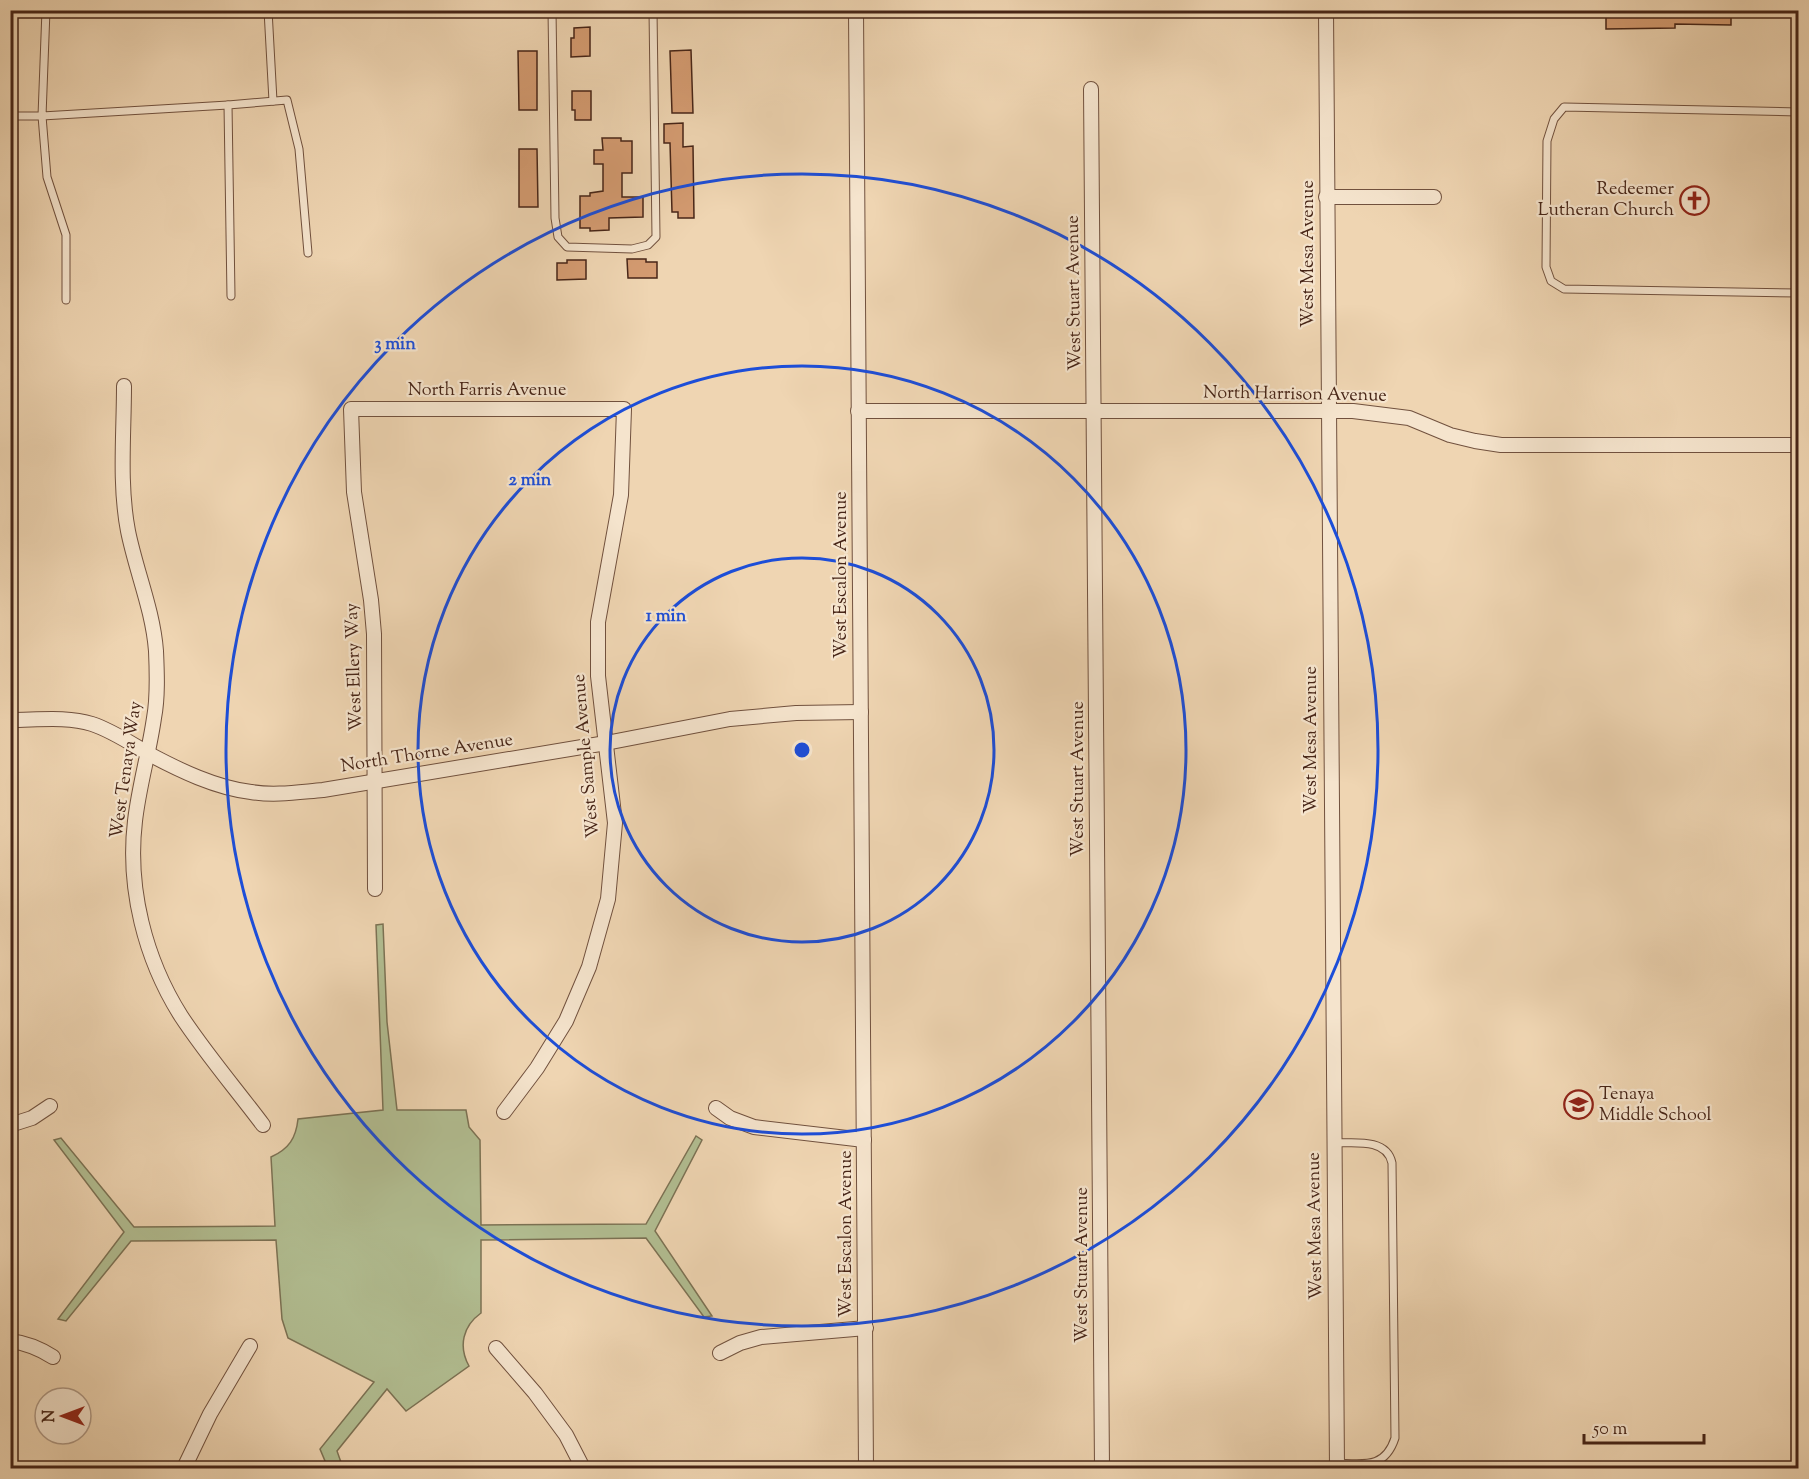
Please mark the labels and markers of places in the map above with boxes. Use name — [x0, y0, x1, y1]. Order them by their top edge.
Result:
place label: Redeemer Lutheran Church — [1538, 177, 1674, 224]
church icon: Redeemer Lutheran Church — [1679, 184, 1711, 216]
centre of rings — [792, 740, 812, 760]
place label: Tenaya Middle School — [1599, 1082, 1712, 1129]
school or university icon: Tenaya Middle School — [1562, 1089, 1594, 1121]

